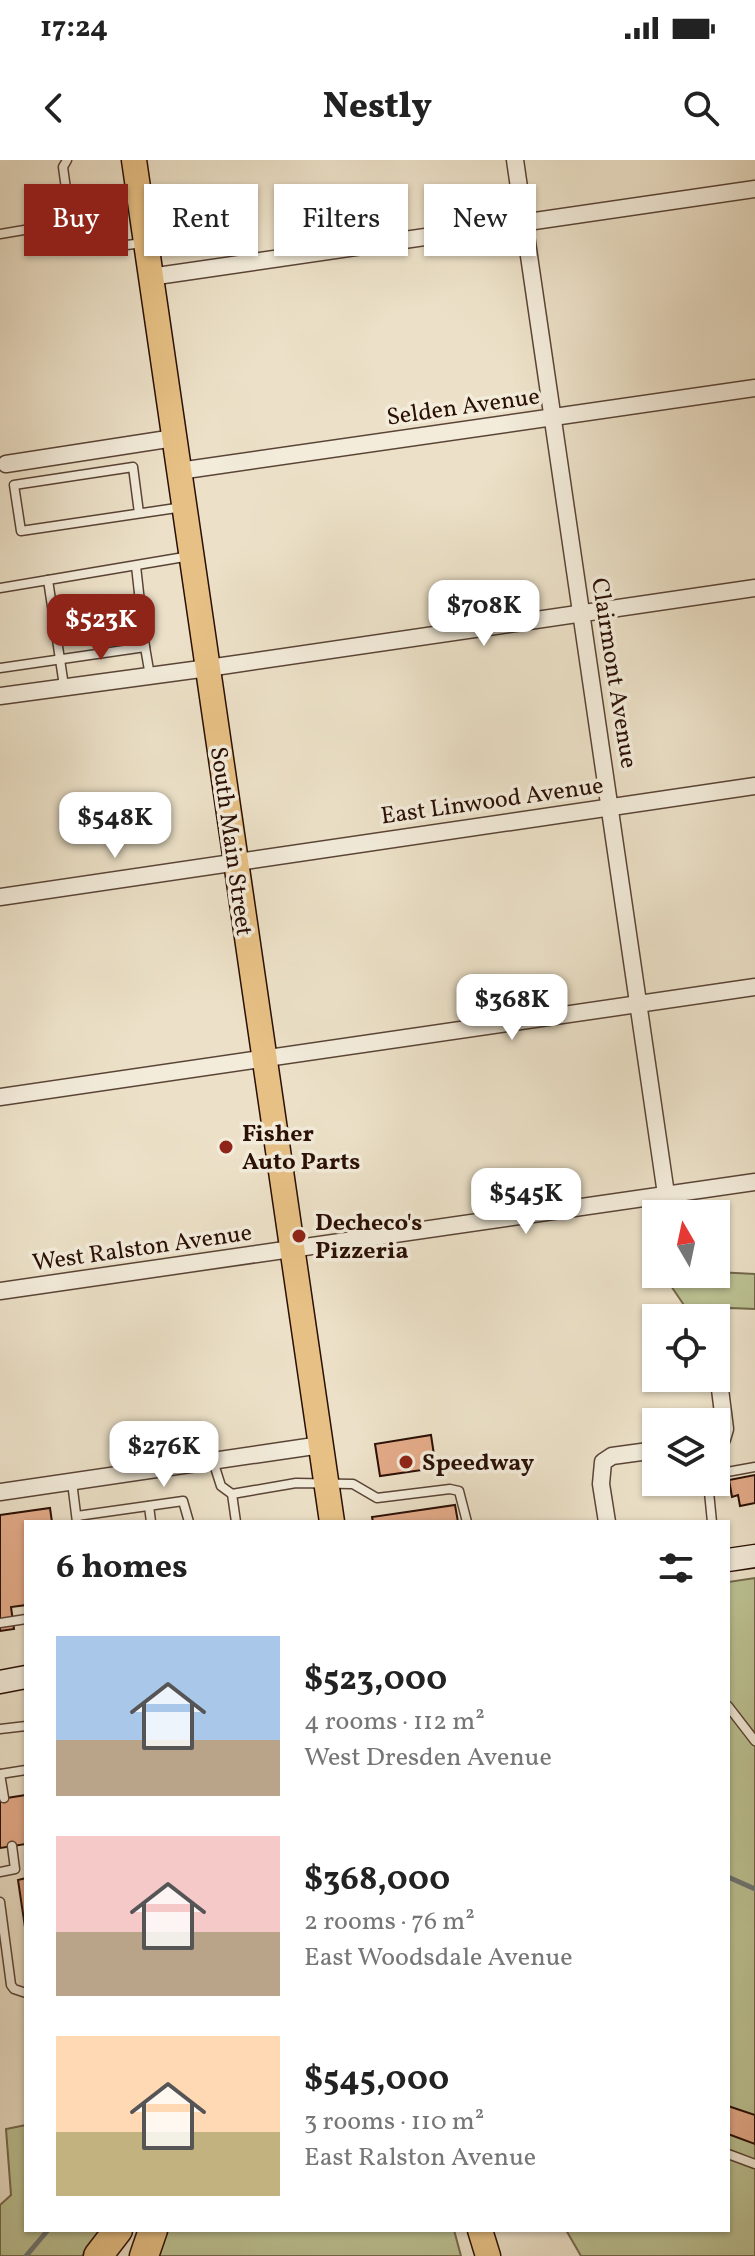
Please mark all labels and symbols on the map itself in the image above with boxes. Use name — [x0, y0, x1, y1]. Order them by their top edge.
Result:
street label: Selden Avenue — [384, 380, 542, 436]
street label: Clairmont Avenue — [581, 576, 645, 771]
pin: $708K — [428, 580, 540, 648]
pin: $523K — [45, 594, 157, 662]
street label: South Main Street — [200, 745, 260, 938]
street label: East Linwood Avenue — [379, 770, 606, 834]
pin: $548K — [59, 792, 171, 860]
pin: $368K — [456, 974, 568, 1042]
place label: Fisher Auto Parts — [242, 1118, 360, 1180]
marker: Fisher Auto Parts — [217, 1138, 235, 1156]
pin: $545K — [470, 1168, 582, 1236]
north arrow — [642, 1200, 730, 1288]
place label: Decheco's Pizzeria — [315, 1207, 422, 1269]
street label: West Ralston Avenue — [30, 1217, 254, 1281]
marker: Decheco's Pizzeria — [290, 1227, 308, 1245]
pin: $276K — [108, 1421, 220, 1489]
place label: Speedway — [422, 1447, 535, 1481]
marker: Speedway — [397, 1453, 415, 1471]

